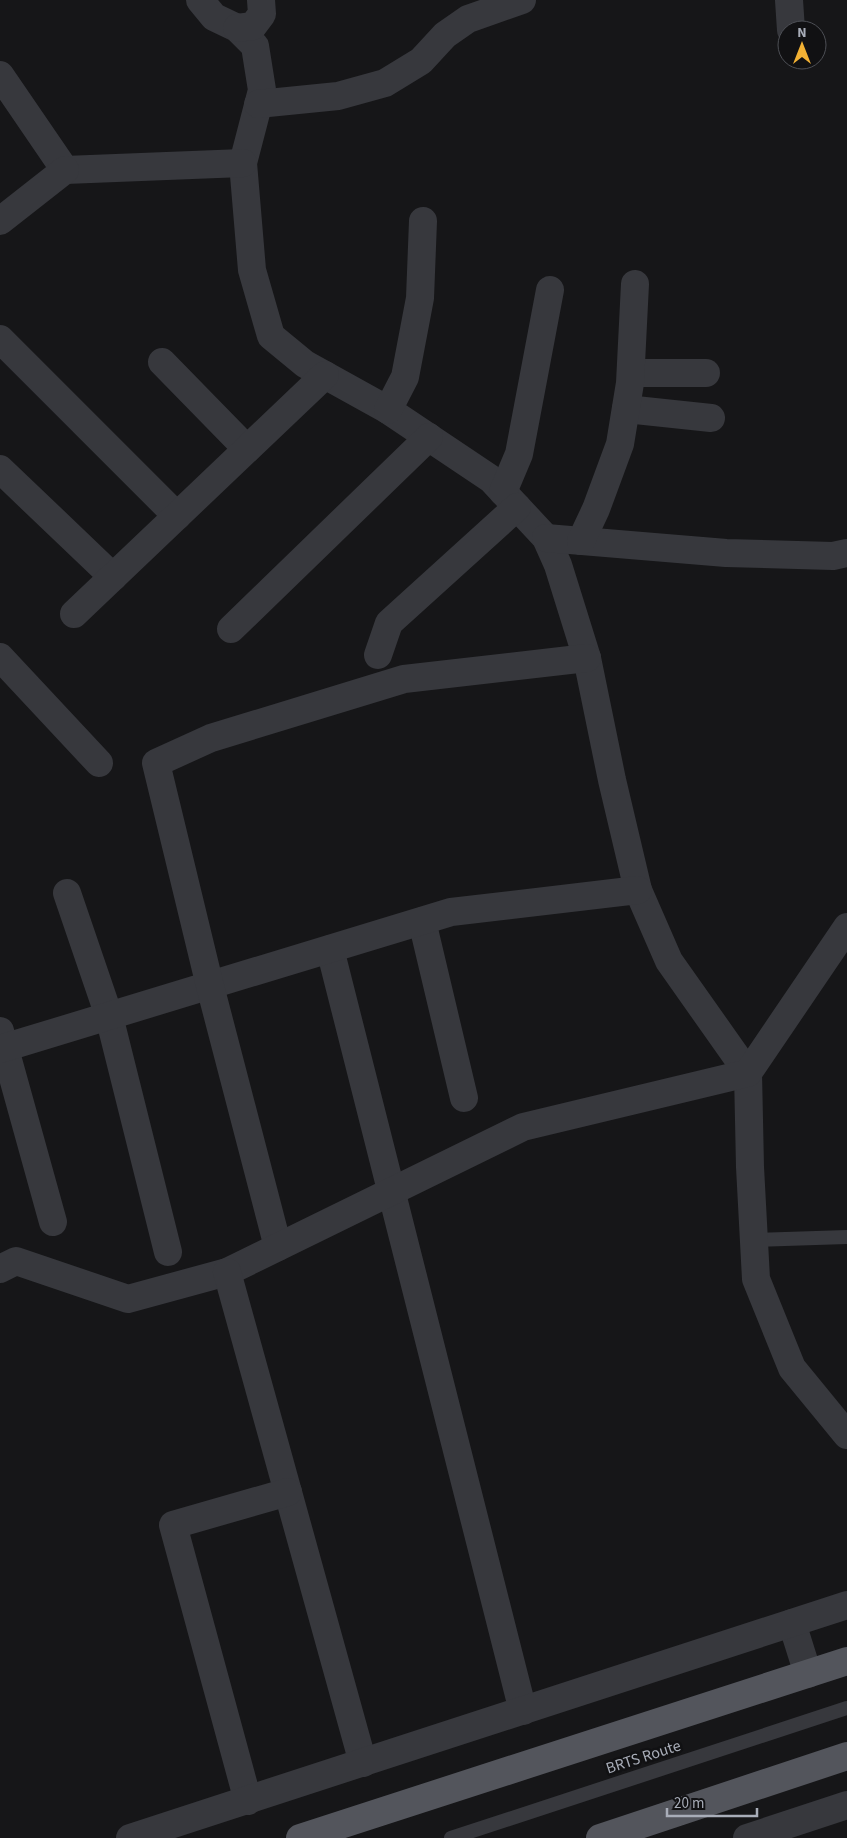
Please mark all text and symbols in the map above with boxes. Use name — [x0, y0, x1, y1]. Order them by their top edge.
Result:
north arrow — [777, 20, 827, 70]
text: N — [797, 23, 807, 43]
street label: BRTS Route — [603, 1735, 684, 1779]
scale bar — [667, 1786, 757, 1818]
text: 20 m — [674, 1793, 704, 1814]

